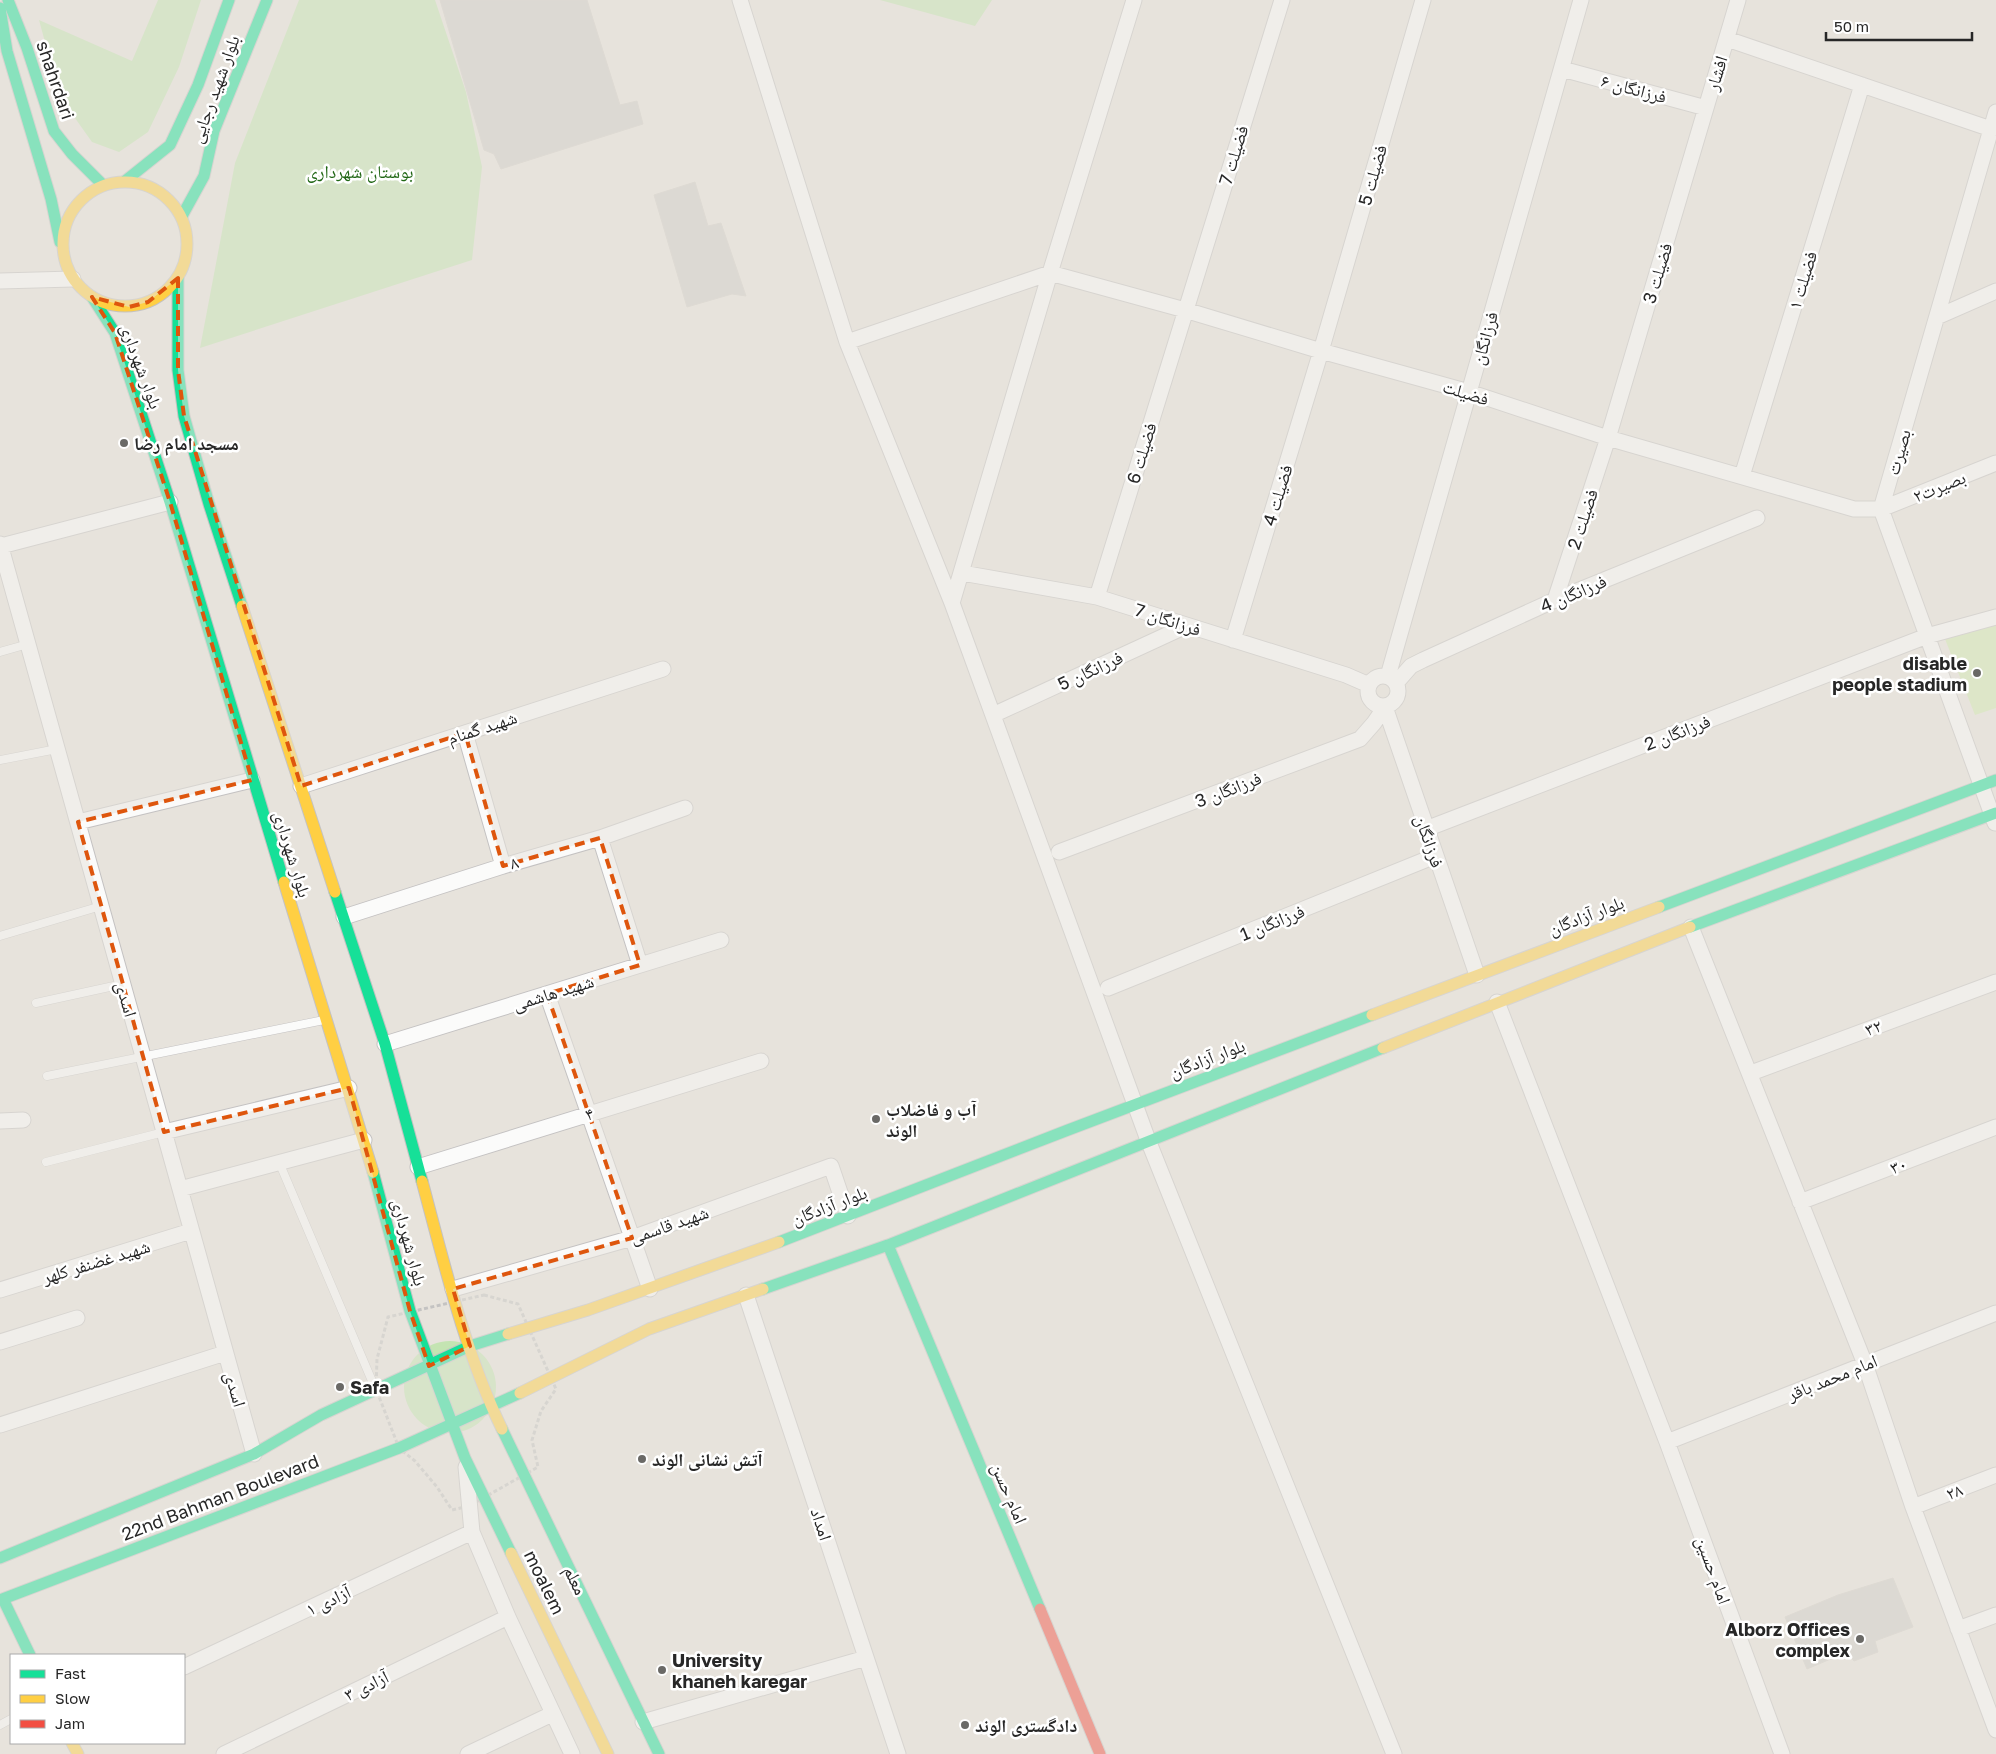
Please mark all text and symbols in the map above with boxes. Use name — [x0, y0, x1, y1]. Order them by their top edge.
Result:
scale bar — [1826, 10, 1972, 42]
text: 50 m — [1834, 17, 1869, 35]
street label: بلوار شهید رجایی — [184, 32, 245, 146]
street label: shahrdari — [32, 38, 80, 122]
street label: افشار — [1700, 53, 1732, 94]
street label: فرزانگان ۶ — [1599, 69, 1669, 108]
street label: فضیلت 7 — [1214, 123, 1253, 188]
street label: فضیلت 5 — [1353, 142, 1391, 208]
park label: بوستان شهرداری — [306, 160, 414, 183]
street label: فضیلت 3 — [1637, 240, 1677, 306]
street label: فضیلت ۱ — [1783, 248, 1822, 312]
street label: فرزانگان — [1466, 309, 1503, 367]
street label: بلوار شهرداری — [115, 320, 168, 412]
street label: فضیلت — [1440, 375, 1492, 410]
street label: فضیلت 6 — [1121, 420, 1161, 486]
street label: بصیرت — [1881, 427, 1916, 478]
place label: مسجد امام رضا — [134, 432, 239, 456]
marker: مسجد امام رضا — [118, 437, 130, 449]
street label: فضیلت 4 — [1257, 462, 1297, 528]
street label: بصیرت۲ — [1910, 466, 1969, 507]
street label: فضیلت 2 — [1562, 486, 1602, 552]
street label: فرزانگان 4 — [1537, 569, 1610, 618]
street label: فرزانگان 7 — [1132, 598, 1204, 641]
street label: فرزانگان 5 — [1054, 645, 1126, 696]
place label: disable people stadium — [1832, 652, 1967, 695]
marker: disable people stadium — [1971, 667, 1983, 679]
street label: شهید گمنام — [444, 705, 520, 750]
street label: فرزانگان 2 — [1641, 709, 1714, 756]
street label: فرزانگان 3 — [1192, 766, 1265, 813]
street label: بلوار شهرداری — [268, 808, 317, 900]
street label: فرزانگان — [1410, 812, 1449, 871]
street label: ۸ — [507, 850, 521, 874]
street label: بلوار آزادگان — [1545, 891, 1627, 940]
street label: فرزانگان 1 — [1237, 899, 1308, 946]
street label: شهید هاشمی — [510, 969, 596, 1016]
street label: اسدی — [111, 979, 143, 1020]
street label: ۳۲ — [1862, 1014, 1884, 1040]
street label: بلوار آزادگان — [1166, 1034, 1248, 1083]
place label: آب و فاضلاب الوند — [886, 1098, 977, 1141]
street label: ۴ — [582, 1101, 596, 1125]
marker: آب و فاضلاب الوند — [870, 1113, 882, 1125]
street label: ۳۰ — [1887, 1152, 1909, 1178]
street label: بلوار آزادگان — [788, 1181, 870, 1230]
street label: بلوار شهرداری — [387, 1196, 432, 1288]
street label: شهید قاسمی — [627, 1200, 712, 1249]
street label: شهید غضنفر کلهر — [39, 1234, 153, 1288]
street label: امام محمد باقر — [1783, 1349, 1881, 1407]
street label: اسدی — [220, 1369, 252, 1410]
place label: Safa — [350, 1376, 389, 1398]
marker: Safa — [334, 1381, 346, 1393]
place label: آتش نشانی الوند — [652, 1448, 763, 1471]
street label: 22nd Bahman Boulevard — [118, 1449, 322, 1545]
marker: آتش نشانی الوند — [636, 1453, 648, 1465]
street label: امام حسن — [985, 1459, 1033, 1528]
street label: ۲۸ — [1943, 1478, 1965, 1504]
street label: امداد — [806, 1505, 838, 1543]
street label: امام حسین — [1690, 1533, 1736, 1608]
street label: moalem — [520, 1546, 570, 1618]
street label: معلم — [558, 1562, 592, 1599]
street label: آزادی ۱ — [302, 1580, 355, 1621]
place label: Alborz Offices complex — [1725, 1618, 1851, 1661]
marker: Alborz Offices complex — [1854, 1633, 1866, 1645]
place label: University khaneh karegar — [672, 1649, 807, 1692]
legend — [10, 1654, 185, 1744]
text: Fast — [55, 1664, 86, 1682]
marker: University khaneh karegar — [656, 1664, 668, 1676]
street label: آزادی ۳ — [340, 1665, 393, 1706]
text: Slow — [55, 1689, 90, 1707]
text: Jam — [55, 1714, 85, 1732]
place label: دادگستری الوند — [975, 1714, 1077, 1737]
marker: دادگستری الوند — [959, 1719, 971, 1731]

